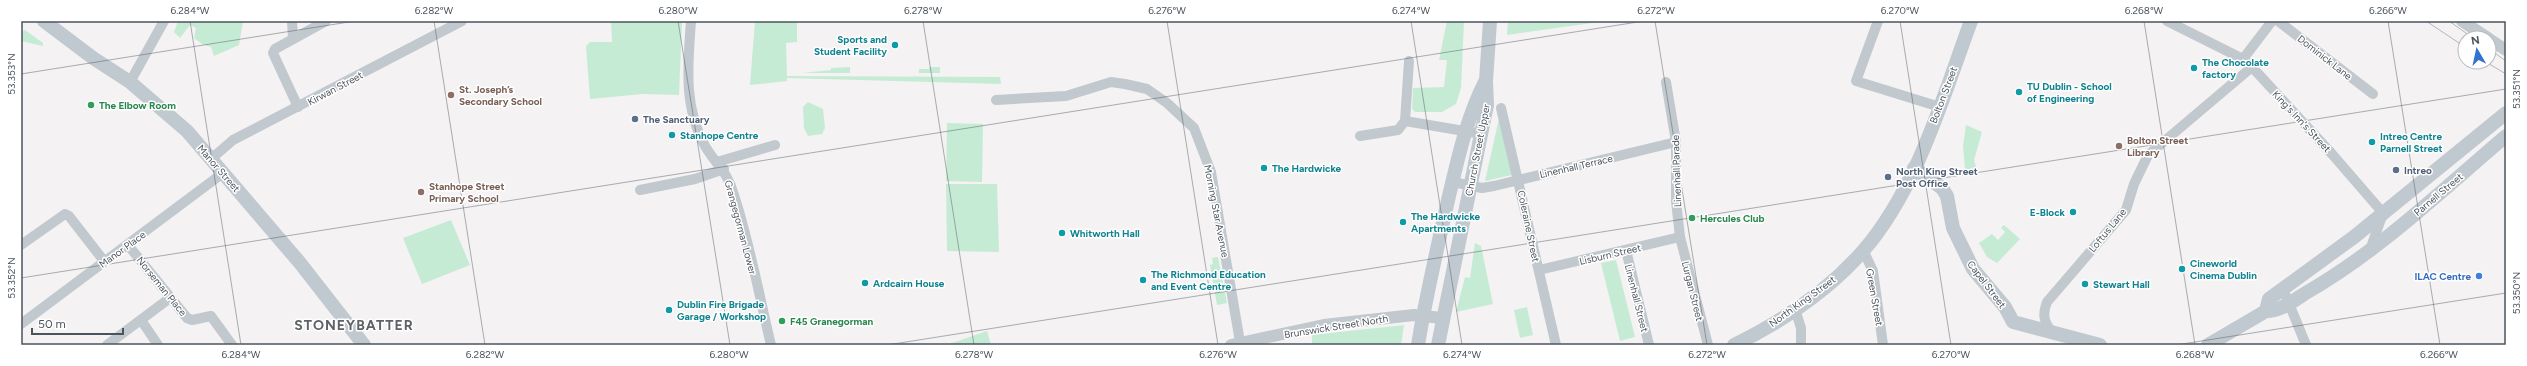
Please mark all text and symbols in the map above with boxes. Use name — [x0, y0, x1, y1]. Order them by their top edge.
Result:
text: 6.284°W — [171, 4, 210, 17]
text: 6.282°W — [415, 4, 454, 17]
text: 6.280°W — [658, 4, 698, 17]
text: 6.278°W — [904, 4, 942, 17]
text: 6.276°W — [1148, 4, 1186, 17]
text: 6.274°W — [1392, 4, 1430, 17]
text: 6.272°W — [1637, 4, 1675, 17]
text: 6.270°W — [1881, 4, 1920, 17]
text: 6.268°W — [2125, 4, 2164, 17]
text: 6.266°W — [2369, 4, 2407, 17]
north arrow — [2457, 30, 2497, 70]
street label: Dominick Lane — [2295, 32, 2355, 83]
place label: Sports and Student Facility — [814, 33, 887, 58]
text: N — [2470, 34, 2481, 48]
marker: Sports and Student Facility — [890, 40, 900, 50]
text: 53.353°N — [5, 53, 18, 95]
place label: The Chocolate factory — [2202, 56, 2269, 81]
marker: The Chocolate factory — [2189, 63, 2199, 73]
street label: Bolton Street — [1927, 65, 1960, 125]
street label: Kirwan Street — [305, 68, 365, 108]
text: 53.351°N — [2510, 69, 2523, 109]
place label: TU Dublin - School of Engineering — [2027, 80, 2112, 105]
place label: St. Joseph’s Secondary School — [459, 83, 542, 108]
marker: TU Dublin - School of Engineering — [2014, 87, 2024, 97]
street label: King's Inn's Street — [2270, 88, 2334, 155]
marker: St. Joseph’s Secondary School — [446, 90, 456, 100]
place label: The Elbow Room — [99, 99, 176, 112]
marker: The Elbow Room — [86, 100, 96, 110]
street label: Church Street Upper — [1462, 102, 1493, 197]
place label: The Sanctuary — [643, 113, 710, 126]
marker: The Sanctuary — [630, 114, 640, 124]
place label: Stanhope Centre — [680, 129, 759, 142]
marker: Stanhope Centre — [667, 130, 677, 140]
place label: Intreo Centre Parnell Street — [2380, 130, 2443, 155]
street label: Linenhall Parade — [1669, 134, 1684, 207]
place label: Bolton Street Library — [2127, 134, 2188, 159]
marker: Intreo Centre Parnell Street — [2367, 137, 2377, 147]
marker: Bolton Street Library — [2114, 141, 2124, 151]
street label: Manor Street — [194, 142, 243, 195]
street label: Linenhall Terrace — [1538, 152, 1615, 181]
place label: The Hardwicke — [1272, 162, 1342, 175]
marker: The Hardwicke — [1259, 163, 1269, 173]
street label: Morning Star Avenue — [1201, 164, 1232, 259]
place label: Intreo — [2404, 164, 2432, 177]
place label: North King Street Post Office — [1896, 165, 1978, 190]
marker: Intreo — [2391, 165, 2401, 175]
street label: Parnell Street — [2411, 170, 2466, 219]
marker: North King Street Post Office — [1883, 172, 1893, 182]
street label: Grangegorman Lower — [722, 179, 760, 276]
place label: Stanhope Street Primary School — [429, 180, 504, 205]
marker: Stanhope Street Primary School — [416, 187, 426, 197]
street label: Coleraine Street — [1515, 189, 1543, 263]
street label: Loftus Lane — [2086, 205, 2129, 255]
place label: E-Block — [2030, 206, 2066, 219]
marker: E-Block — [2068, 207, 2078, 217]
place label: The Hardwicke Apartments — [1411, 210, 1481, 235]
place label: Hercules Club — [1700, 212, 1764, 225]
marker: Hercules Club — [1687, 213, 1697, 223]
marker: The Hardwicke Apartments — [1398, 217, 1408, 227]
place label: Whitworth Hall — [1070, 227, 1140, 240]
street label: Manor Place — [96, 228, 149, 271]
marker: Whitworth Hall — [1057, 228, 1067, 238]
street label: Lisburn Street — [1578, 241, 1642, 268]
street label: Norseman Place — [134, 254, 190, 319]
text: 53.352°N — [5, 257, 18, 299]
place label: Cineworld Cinema Dublin — [2190, 257, 2257, 282]
street label: Capel Street — [1964, 258, 2009, 311]
street label: Lurgan Street — [1679, 260, 1706, 323]
street label: Linenhall Street — [1622, 263, 1651, 334]
marker: Cineworld Cinema Dublin — [2177, 264, 2187, 274]
street label: Green Street — [1863, 267, 1886, 327]
place label: The Richmond Education and Event Centre — [1151, 268, 1266, 293]
place label: ILAC Centre — [2414, 270, 2471, 283]
marker: ILAC Centre — [2474, 271, 2484, 281]
text: 53.350°N — [2510, 272, 2523, 314]
street label: North King Street — [1766, 273, 1838, 330]
marker: The Richmond Education and Event Centre — [1138, 275, 1148, 285]
place label: Ardcairn House — [873, 277, 945, 290]
marker: Ardcairn House — [860, 278, 870, 288]
place label: Stewart Hall — [2093, 278, 2150, 291]
marker: Stewart Hall — [2080, 279, 2090, 289]
place label: Dublin Fire Brigade Garage / Workshop — [677, 298, 766, 323]
marker: Dublin Fire Brigade Garage / Workshop — [664, 305, 674, 315]
scale bar — [32, 310, 123, 336]
street label: Brunswick Street North — [1283, 312, 1389, 341]
place label: F45 Granegorman — [790, 315, 873, 328]
marker: F45 Granegorman — [777, 316, 787, 326]
text: 50 m — [38, 317, 66, 331]
district label: STONEYBATTER — [294, 317, 414, 334]
text: 6.284°W — [222, 348, 261, 361]
text: 6.282°W — [466, 348, 505, 361]
text: 6.280°W — [709, 348, 749, 361]
text: 6.278°W — [955, 348, 993, 361]
text: 6.276°W — [1199, 348, 1237, 361]
text: 6.274°W — [1443, 348, 1481, 361]
text: 6.272°W — [1688, 348, 1726, 361]
text: 6.270°W — [1932, 348, 1971, 361]
text: 6.268°W — [2176, 348, 2215, 361]
text: 6.266°W — [2420, 348, 2458, 361]

